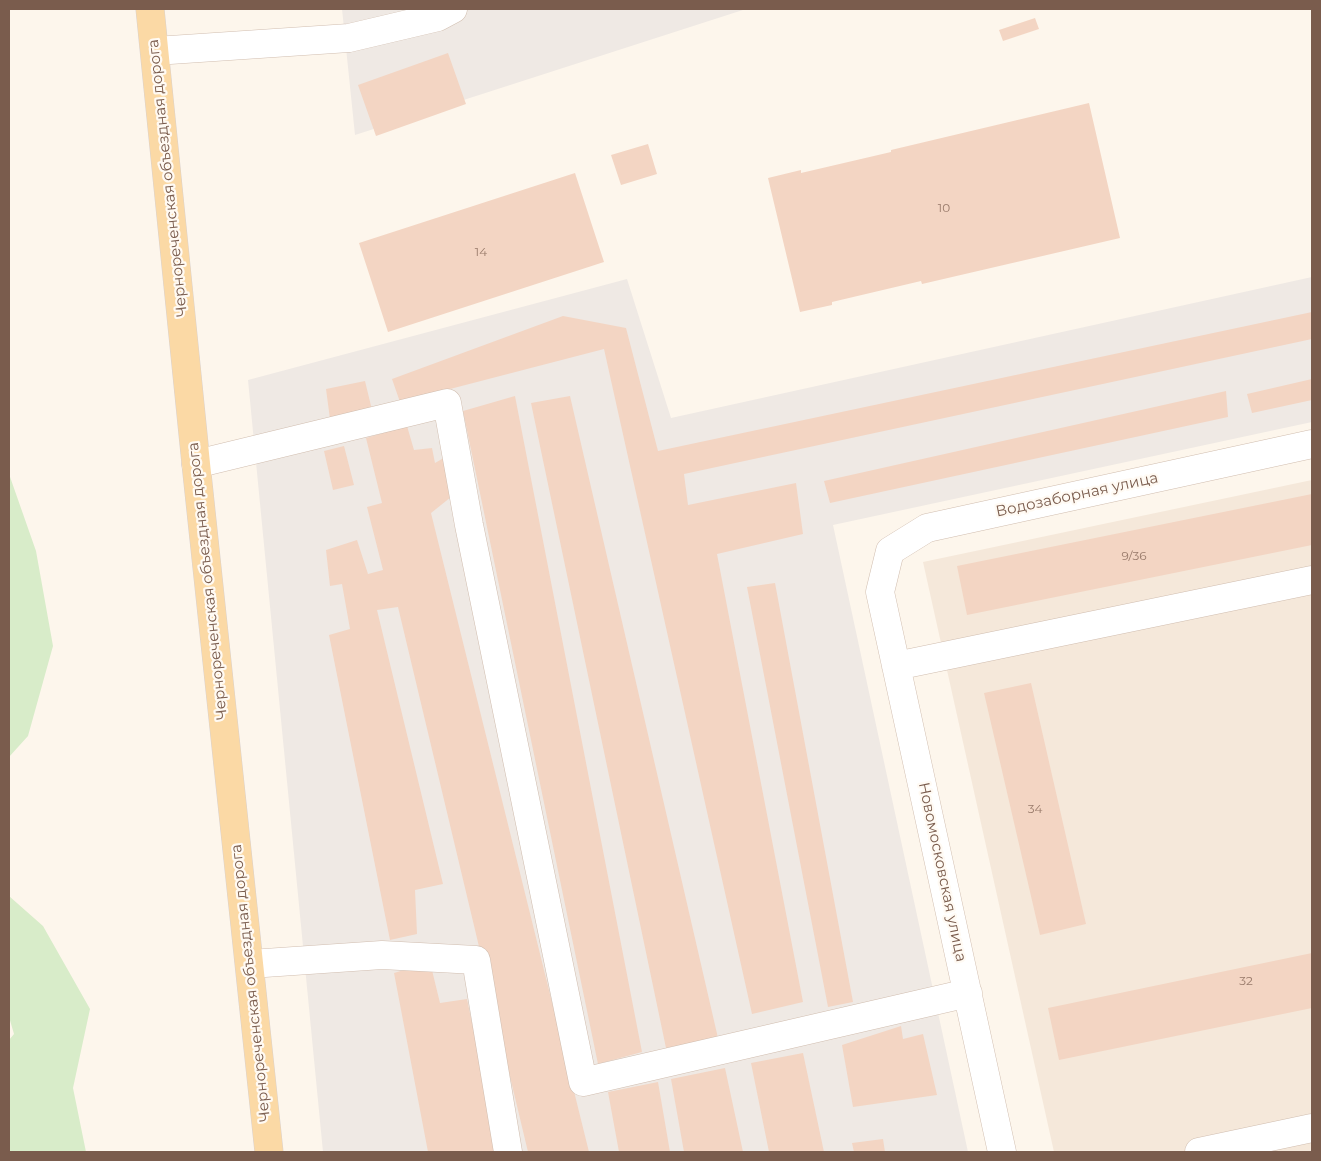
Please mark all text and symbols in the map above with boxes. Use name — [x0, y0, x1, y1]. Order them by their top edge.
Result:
street label: Чернореченская объездная дорога — [144, 38, 192, 318]
house number: 10 — [938, 201, 950, 215]
house number: 14 — [475, 245, 487, 259]
street label: Чернореченская объездная дорога — [184, 441, 232, 721]
street label: Водозаборная улица — [994, 469, 1160, 521]
house number: 9/36 — [1121, 549, 1147, 563]
street label: Новомосковская улица — [914, 781, 970, 963]
house number: 34 — [1028, 802, 1042, 816]
street label: Чернореченская объездная дорога — [227, 843, 275, 1123]
house number: 32 — [1239, 974, 1253, 988]

